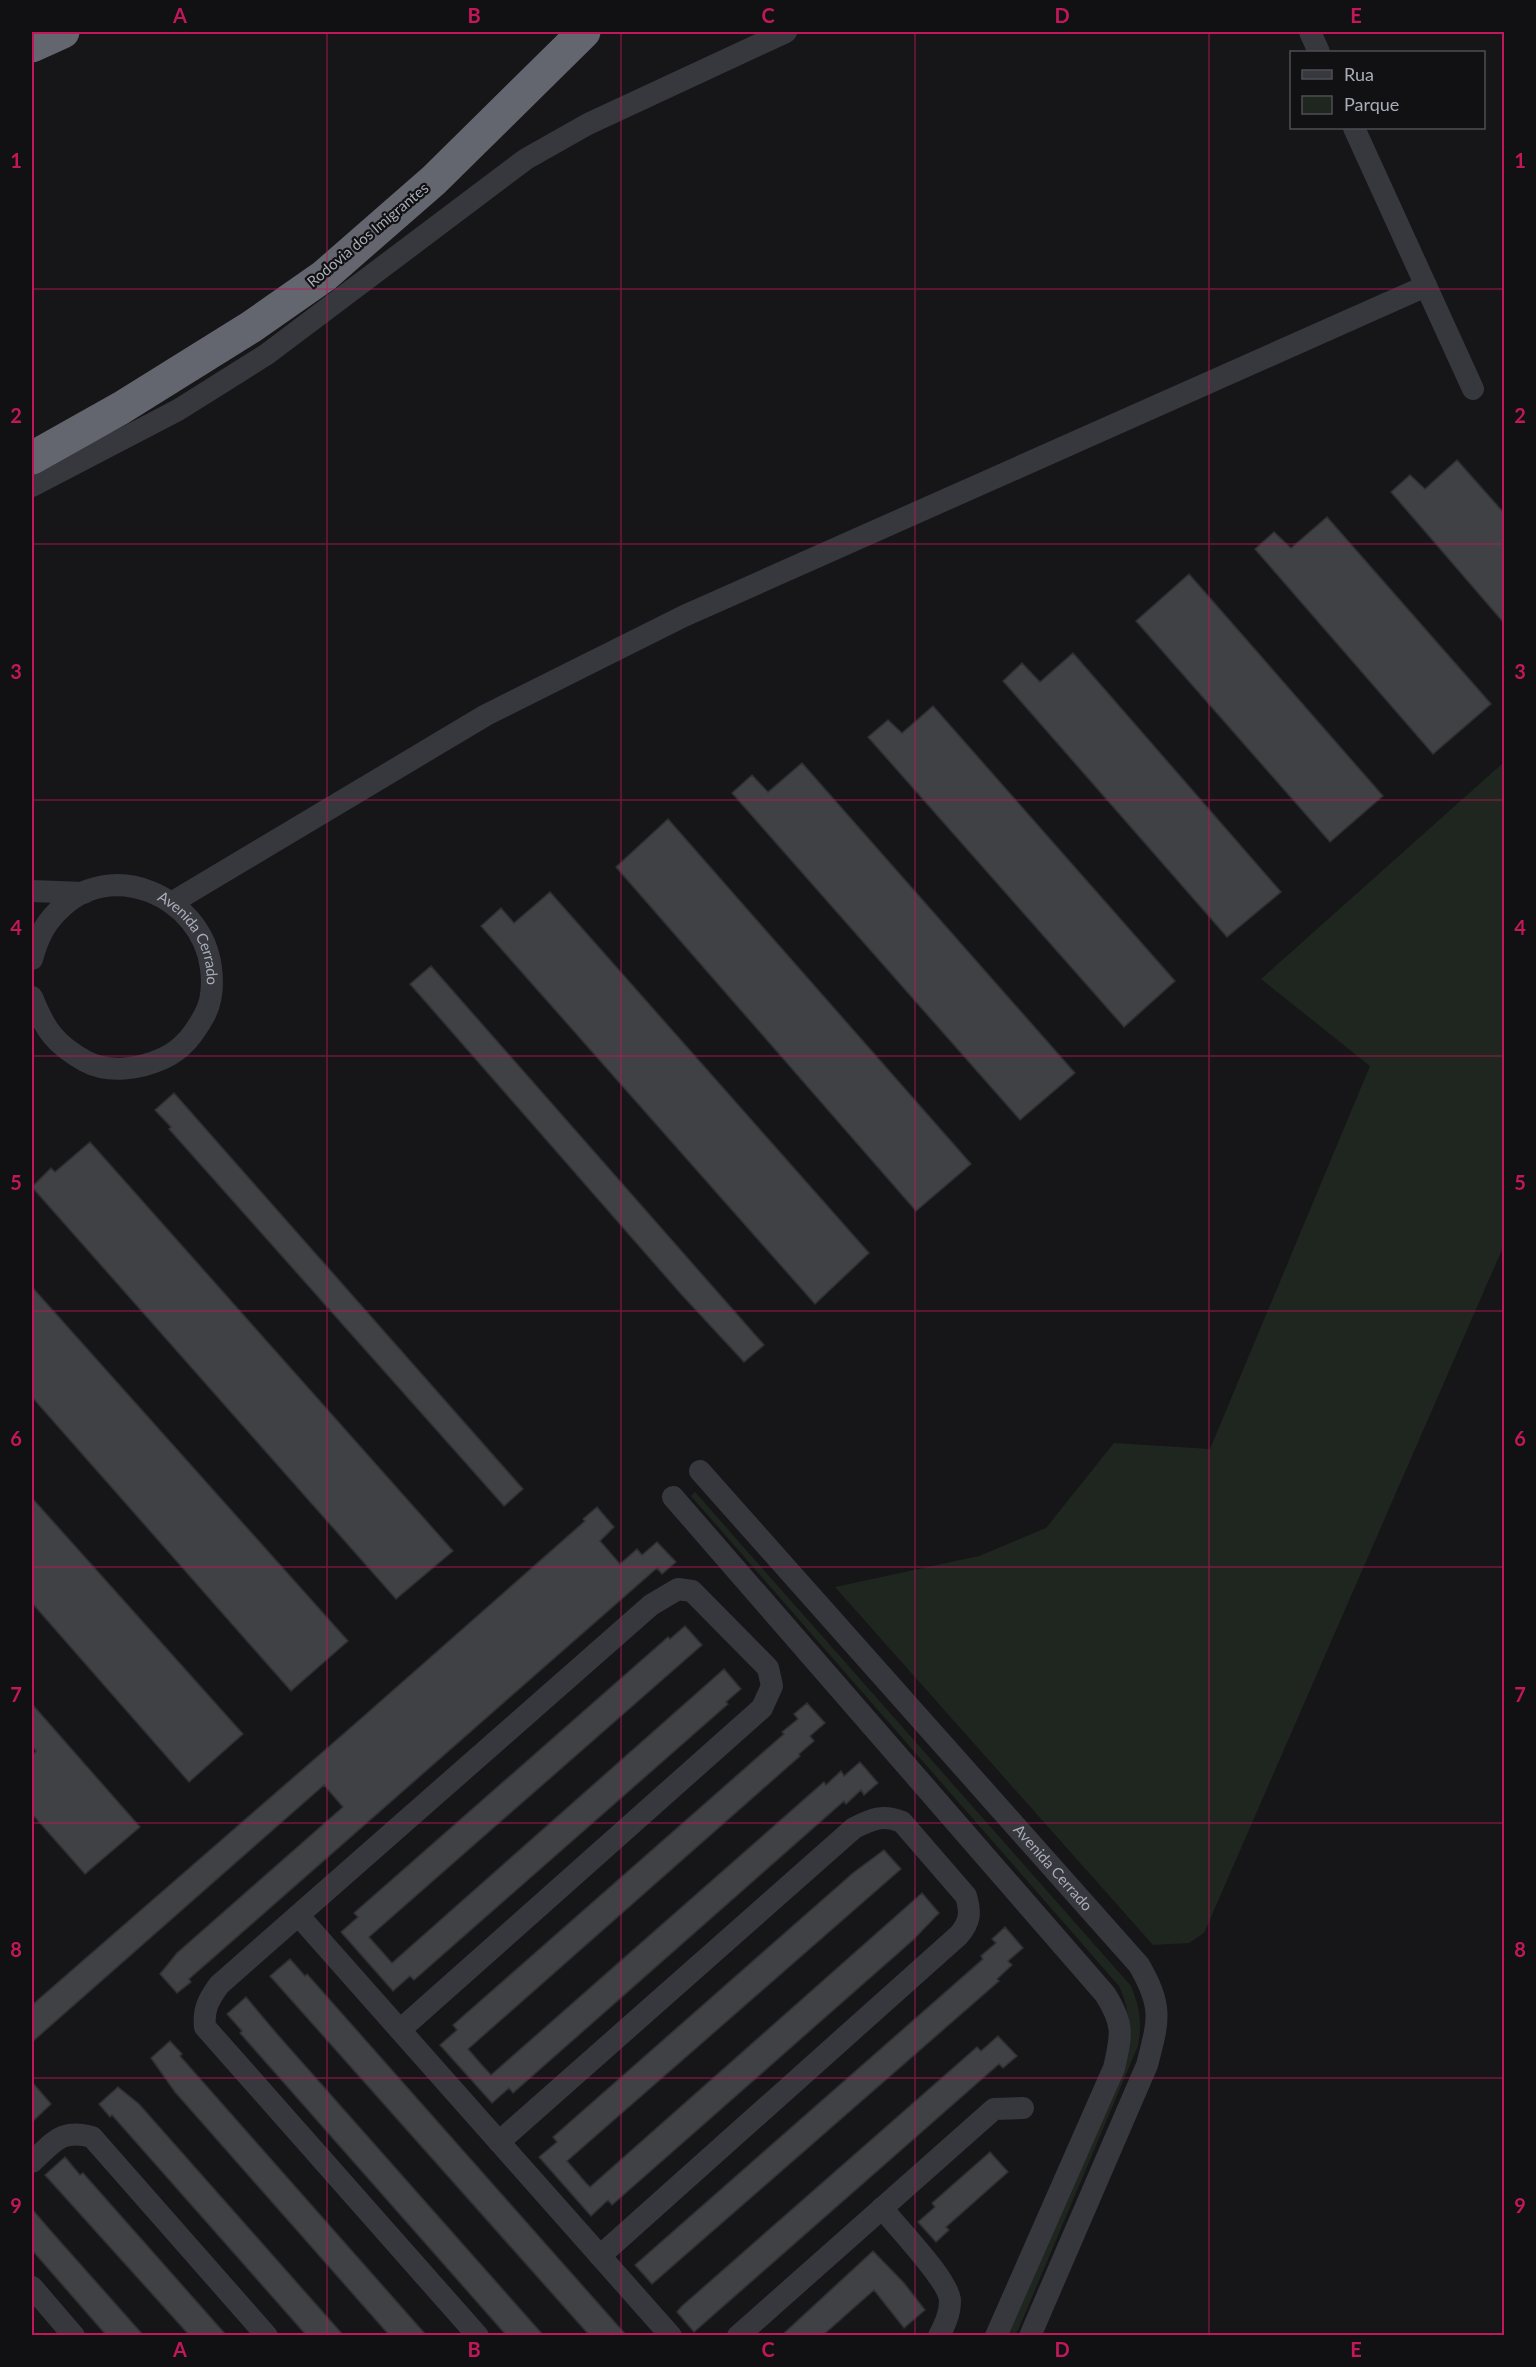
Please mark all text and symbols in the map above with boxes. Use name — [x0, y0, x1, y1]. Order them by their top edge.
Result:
text: A — [172, 3, 187, 27]
text: B — [467, 3, 481, 27]
text: C — [761, 3, 775, 27]
text: D — [1054, 3, 1070, 27]
text: E — [1350, 3, 1362, 27]
legend — [1290, 51, 1485, 129]
text: Rua — [1344, 63, 1374, 85]
text: Parque — [1344, 93, 1399, 115]
text: 1 — [10, 148, 22, 172]
text: 1 — [1514, 148, 1526, 172]
street label: Rodovia dos Imigrantes — [303, 178, 432, 290]
text: 2 — [10, 403, 22, 427]
text: 2 — [1514, 403, 1526, 427]
text: 3 — [10, 659, 22, 683]
text: 3 — [1514, 659, 1526, 683]
street label: Avenida Cerrado — [155, 887, 222, 985]
text: 4 — [10, 915, 22, 939]
text: 4 — [1514, 915, 1526, 939]
text: 5 — [10, 1170, 22, 1194]
text: 5 — [1514, 1170, 1526, 1194]
text: 6 — [10, 1426, 22, 1450]
text: 6 — [1514, 1426, 1526, 1450]
text: 7 — [10, 1682, 22, 1706]
text: 7 — [1514, 1682, 1526, 1706]
street label: Avenida Cerrado — [1010, 1820, 1097, 1914]
text: 8 — [10, 1937, 22, 1961]
text: 8 — [1514, 1937, 1526, 1961]
text: 9 — [10, 2193, 22, 2217]
text: 9 — [1514, 2193, 1526, 2217]
text: A — [172, 2337, 187, 2361]
text: B — [467, 2337, 481, 2361]
text: C — [761, 2337, 775, 2361]
text: D — [1054, 2337, 1070, 2361]
text: E — [1350, 2337, 1362, 2361]

